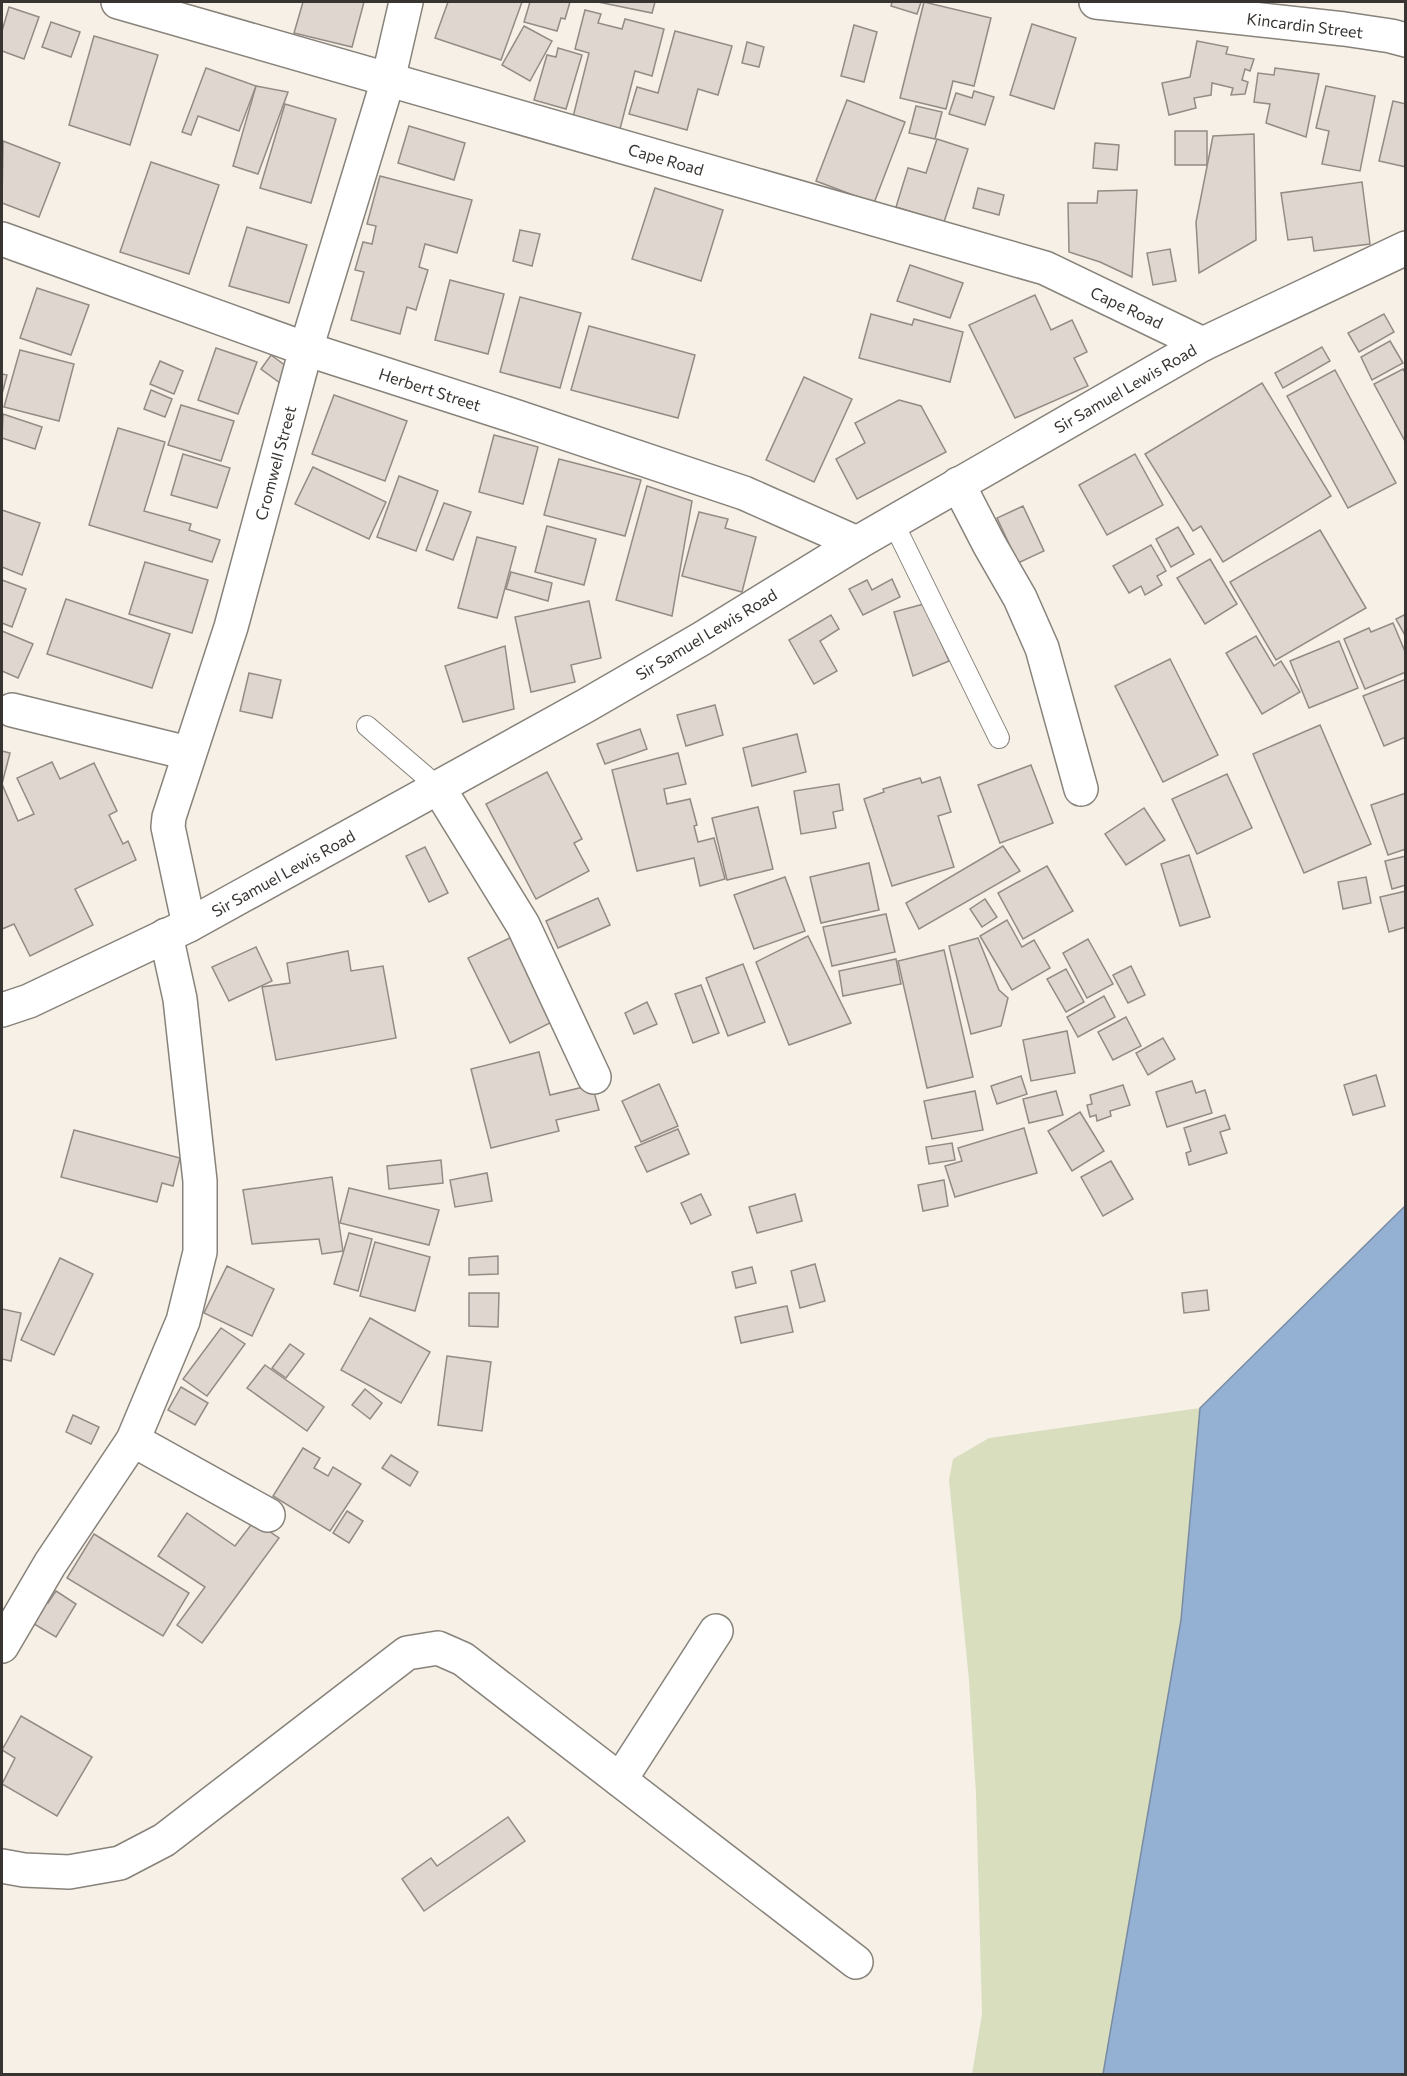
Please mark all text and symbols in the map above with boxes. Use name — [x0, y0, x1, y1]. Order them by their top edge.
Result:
street label: Kincardin Street — [1246, 8, 1365, 42]
street label: Cape Road — [626, 139, 706, 179]
street label: Cape Road — [1088, 282, 1166, 332]
street label: Sir Samuel Lewis Road — [1050, 339, 1200, 437]
street label: Herbert Street — [377, 364, 484, 415]
street label: Cromwell Street — [251, 403, 300, 522]
street label: Sir Samuel Lewis Road — [632, 584, 780, 684]
street label: Sir Samuel Lewis Road — [208, 826, 358, 920]

